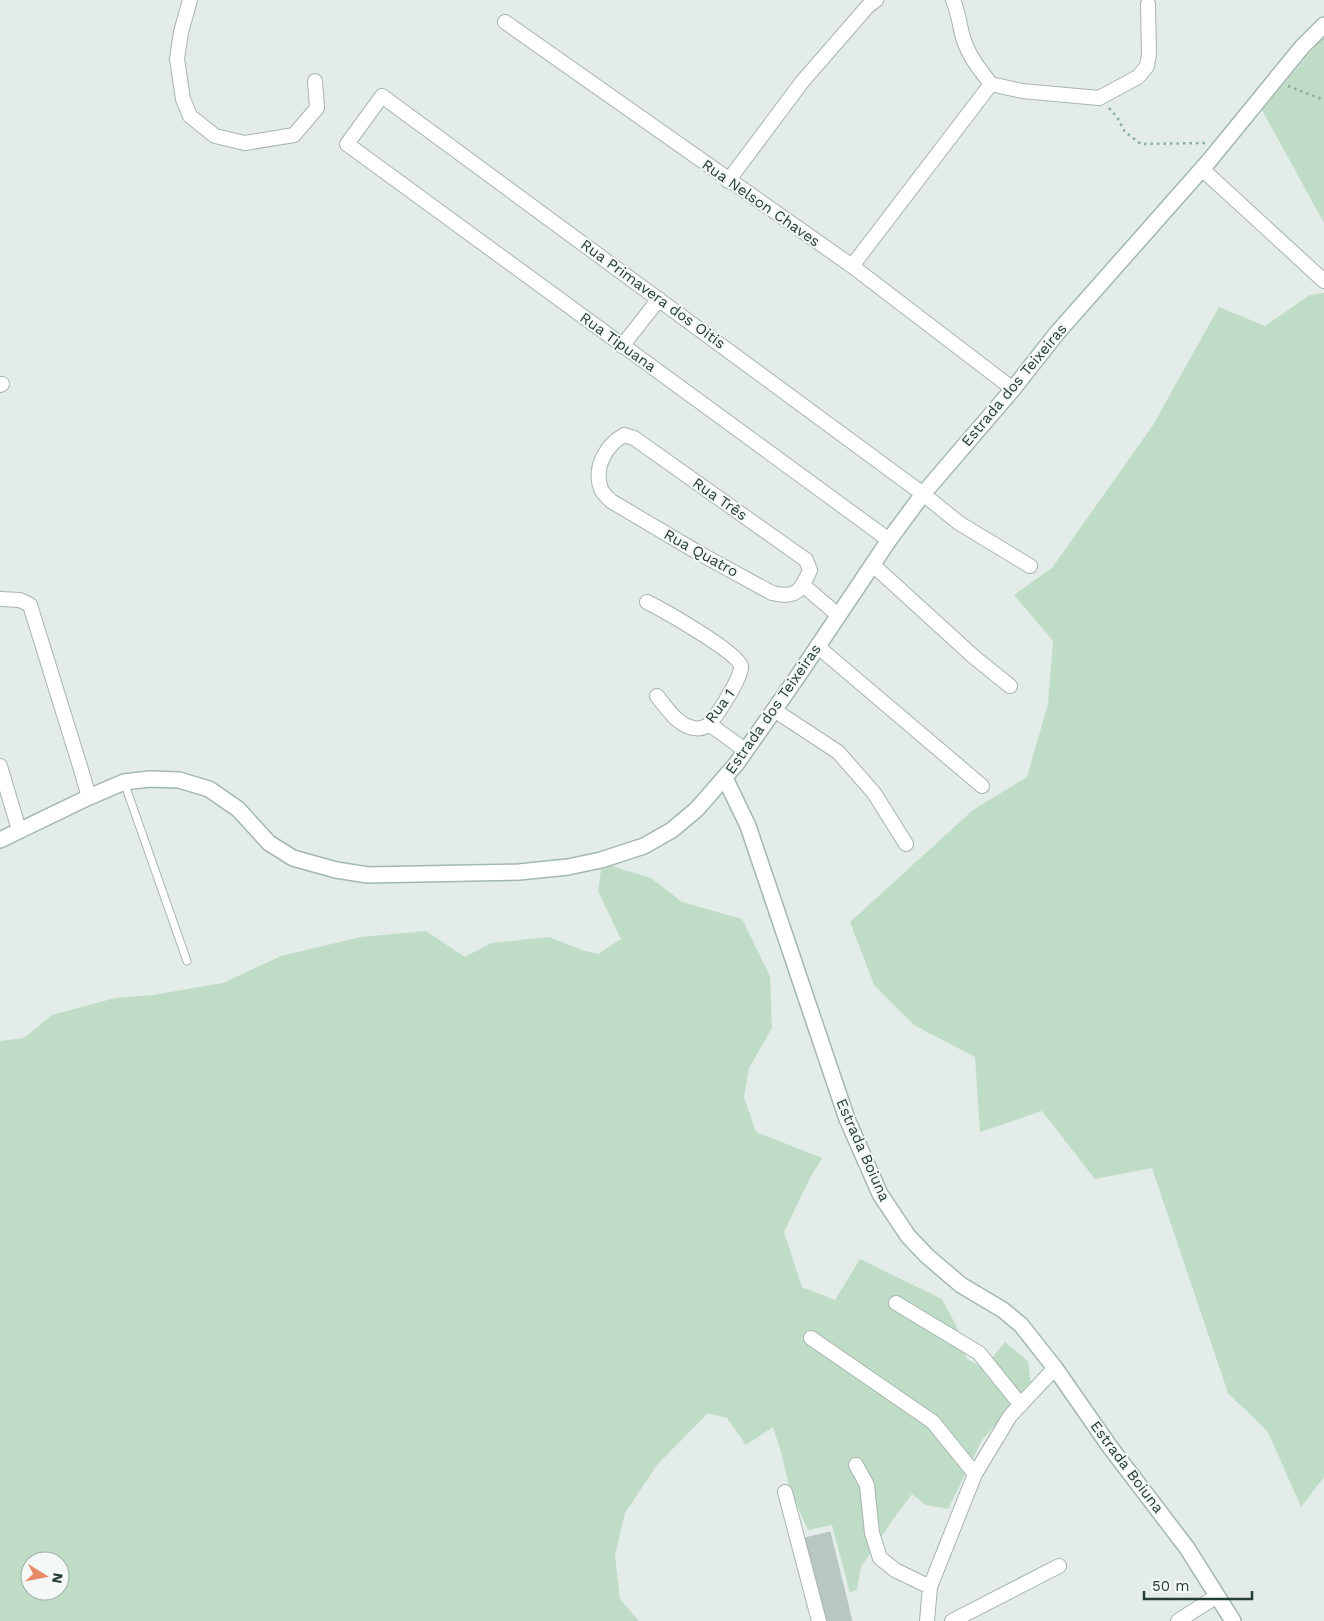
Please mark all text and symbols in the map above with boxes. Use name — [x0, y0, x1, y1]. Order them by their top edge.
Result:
street label: Rua Nelson Chaves — [699, 155, 824, 251]
street label: Rua Primavera dos Oitis — [577, 235, 729, 353]
street label: Rua Tipuana — [576, 308, 660, 376]
street label: Estrada dos Teixeiras — [957, 320, 1071, 450]
street label: Rua Três — [689, 474, 751, 524]
street label: Rua Quatro — [661, 525, 741, 581]
street label: Estrada dos Teixeiras — [721, 640, 825, 777]
street label: Rua 1 — [701, 685, 739, 727]
street label: Estrada Boiuna — [832, 1096, 894, 1205]
street label: Estrada Boiuna — [1087, 1417, 1168, 1517]
north arrow — [20, 1551, 70, 1601]
scale bar — [1144, 1568, 1252, 1600]
text: N — [49, 1572, 67, 1585]
text: 50 m — [1152, 1577, 1189, 1595]

